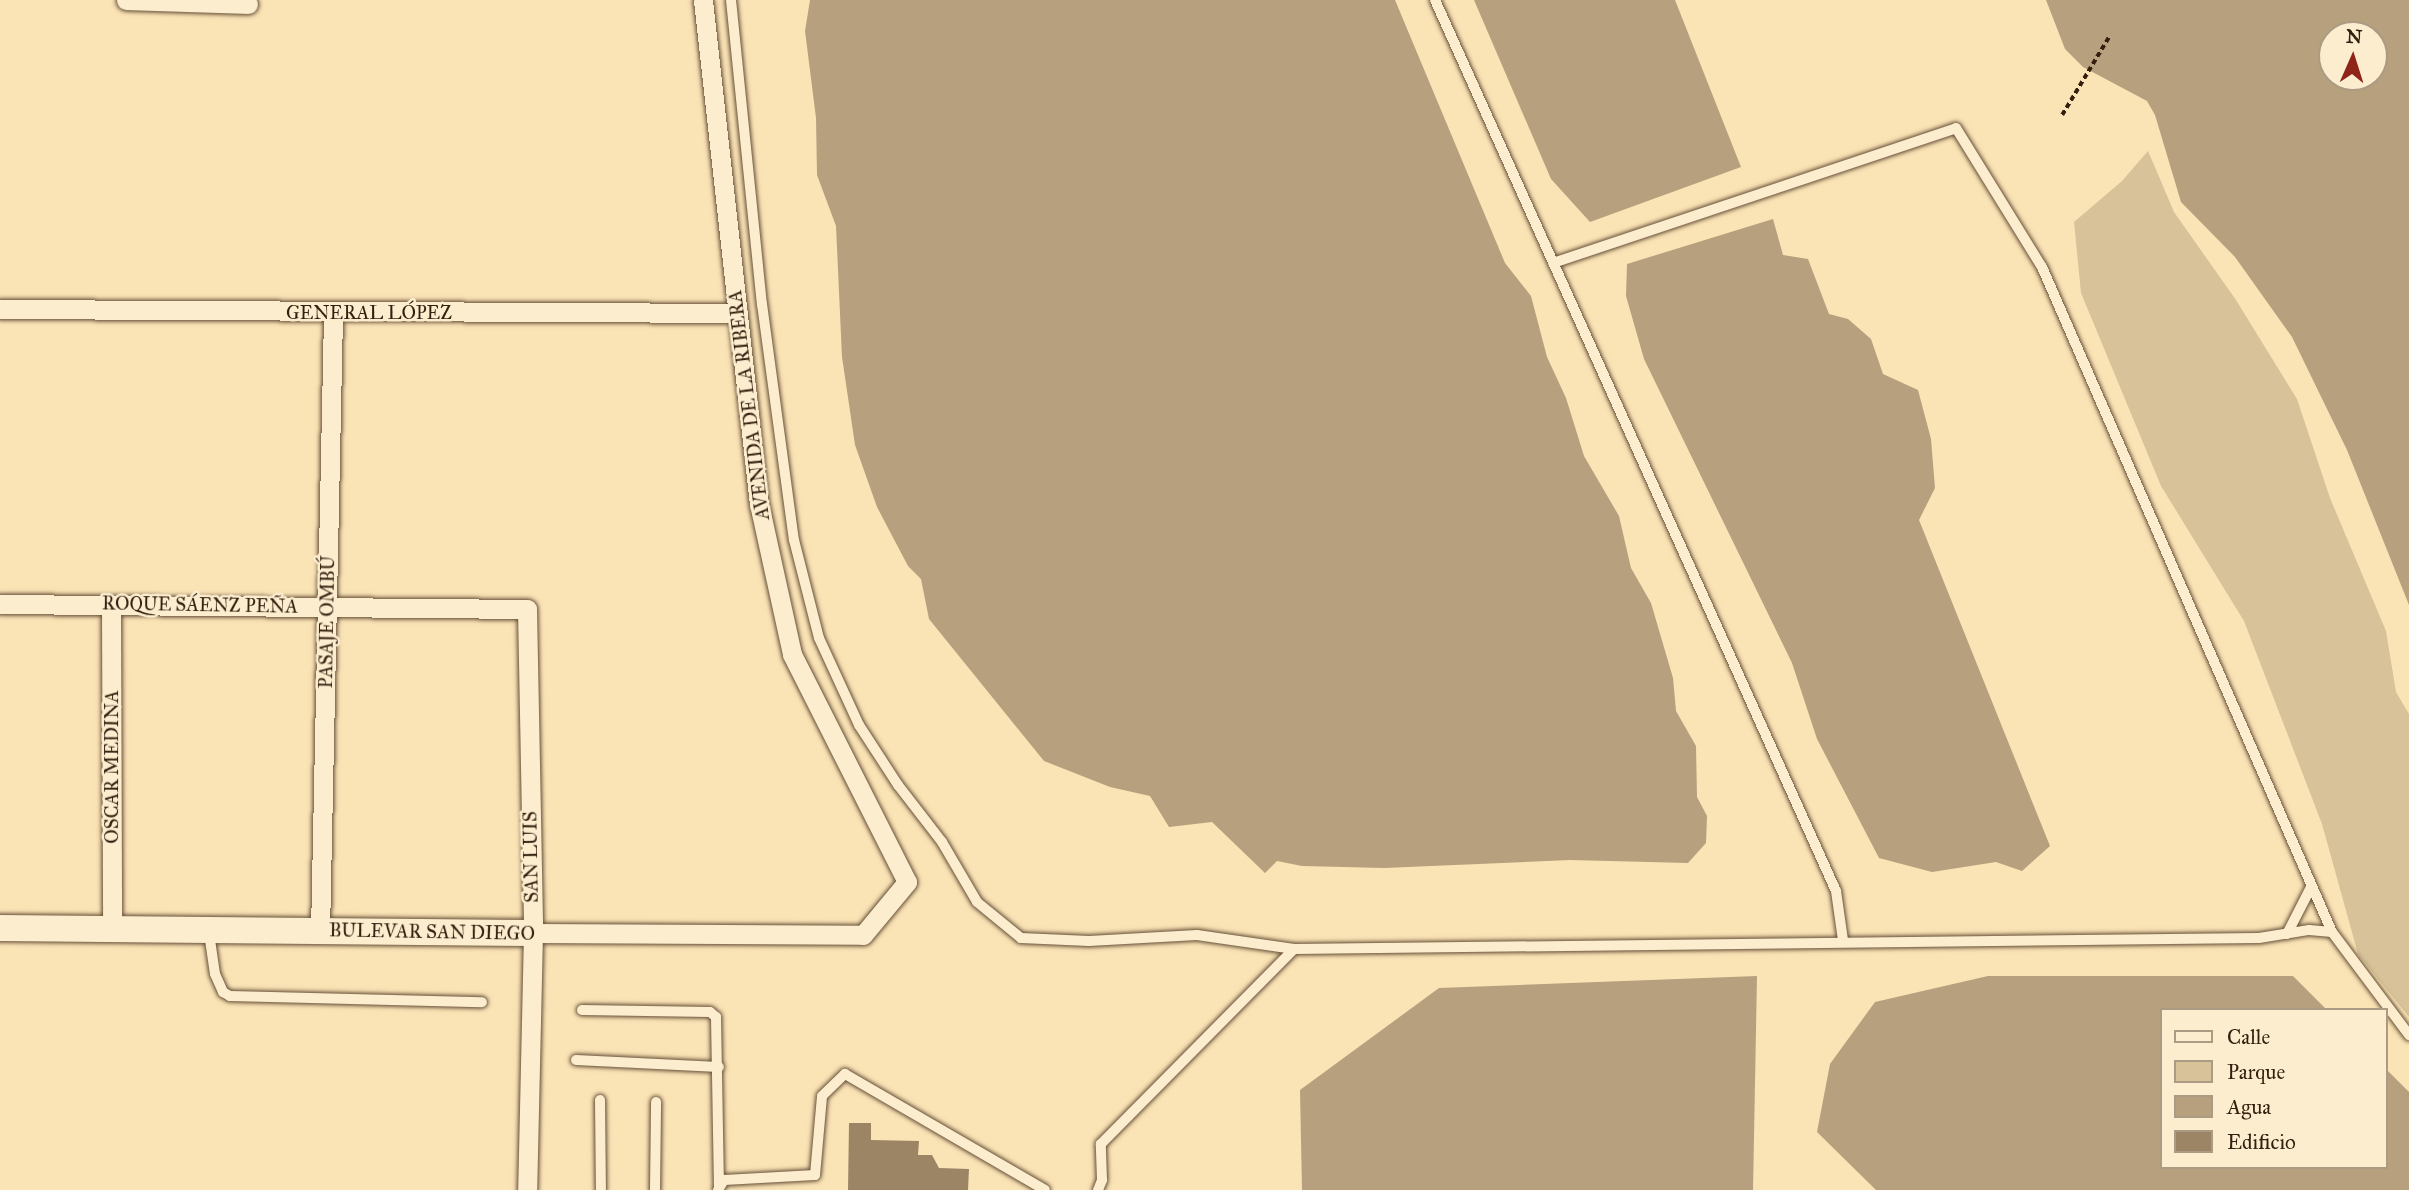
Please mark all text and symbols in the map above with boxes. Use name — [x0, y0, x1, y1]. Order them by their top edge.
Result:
north arrow — [2318, 21, 2388, 91]
text: N — [2345, 25, 2363, 48]
street label: AVENIDA DE LA RIBERA — [724, 289, 774, 521]
street label: GENERAL LÓPEZ — [286, 302, 452, 324]
street label: PASAJE OMBÚ — [314, 555, 340, 689]
street label: ROQUE SÁENZ PEÑA — [102, 592, 298, 618]
street label: OSCAR MEDINA — [101, 690, 123, 844]
street label: SAN LUIS — [519, 811, 543, 903]
street label: BULEVAR SAN DIEGO — [329, 919, 535, 945]
legend — [2160, 1008, 2388, 1169]
text: Calle — [2227, 1024, 2270, 1050]
text: Parque — [2227, 1059, 2285, 1085]
text: Agua — [2227, 1094, 2271, 1120]
text: Edificio — [2227, 1129, 2296, 1155]

